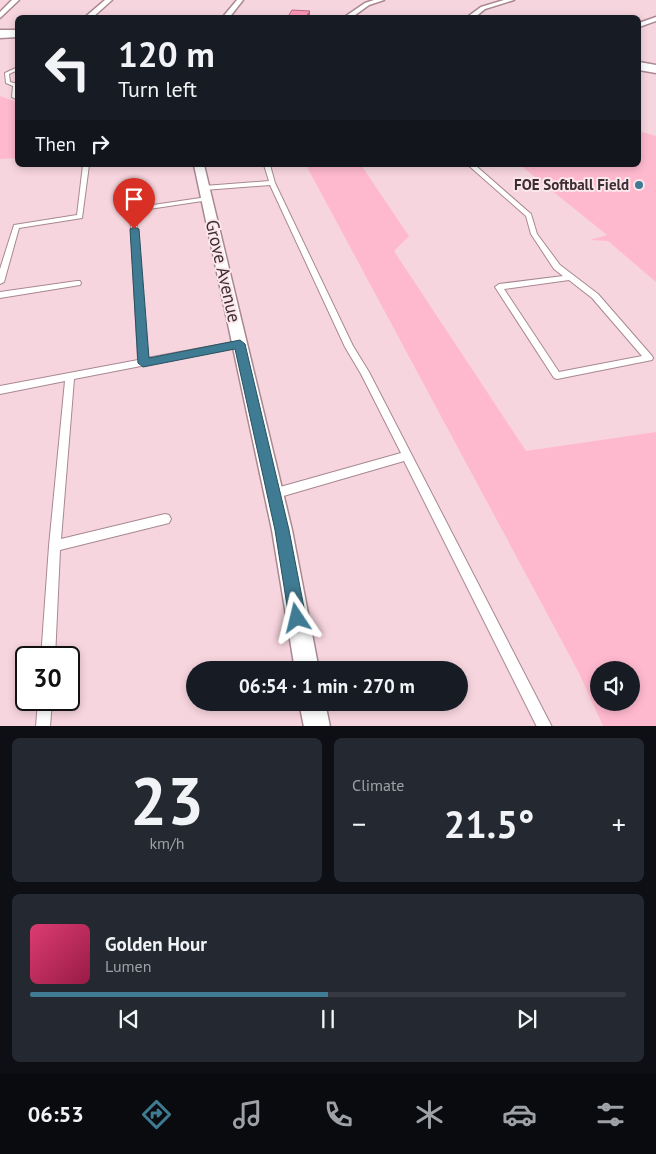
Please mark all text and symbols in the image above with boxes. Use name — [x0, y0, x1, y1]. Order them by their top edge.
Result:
text: 120 m — [118, 31, 215, 77]
icon: left — [35, 35, 100, 100]
text: Turn left — [118, 75, 197, 103]
icon: right — [86, 130, 114, 158]
text: Then — [35, 132, 76, 156]
place label: FOE Softball Field — [514, 175, 629, 194]
pin — [113, 178, 155, 229]
marker: FOE Softball Field — [633, 179, 645, 191]
icon: arrive — [120, 185, 148, 213]
street label: Grove Avenue — [201, 217, 246, 324]
position arrow — [270, 591, 322, 643]
speed limit sign: 30 — [15, 646, 80, 711]
map controls — [590, 661, 640, 711]
button: sound — [590, 661, 640, 711]
text: 06:54 · 1 min · 270 m — [239, 674, 415, 698]
text: 23 — [130, 758, 204, 842]
text: Climate — [352, 775, 404, 795]
text: 21.5° — [444, 799, 534, 848]
text: − — [352, 805, 366, 842]
text: + — [612, 805, 626, 842]
text: km/h — [149, 833, 185, 853]
text: Golden Hour — [105, 932, 207, 956]
text: Lumen — [105, 956, 151, 976]
icon: previous — [115, 1005, 143, 1033]
icon: pause — [314, 1005, 342, 1033]
icon: next — [513, 1005, 541, 1033]
icon: directions — [139, 1097, 174, 1132]
icon: music — [230, 1097, 265, 1132]
icon: phone — [321, 1097, 356, 1132]
icon: climate — [412, 1097, 447, 1132]
icon: car — [502, 1097, 537, 1132]
icon: filters — [593, 1097, 628, 1132]
text: 06:53 — [28, 1100, 84, 1128]

